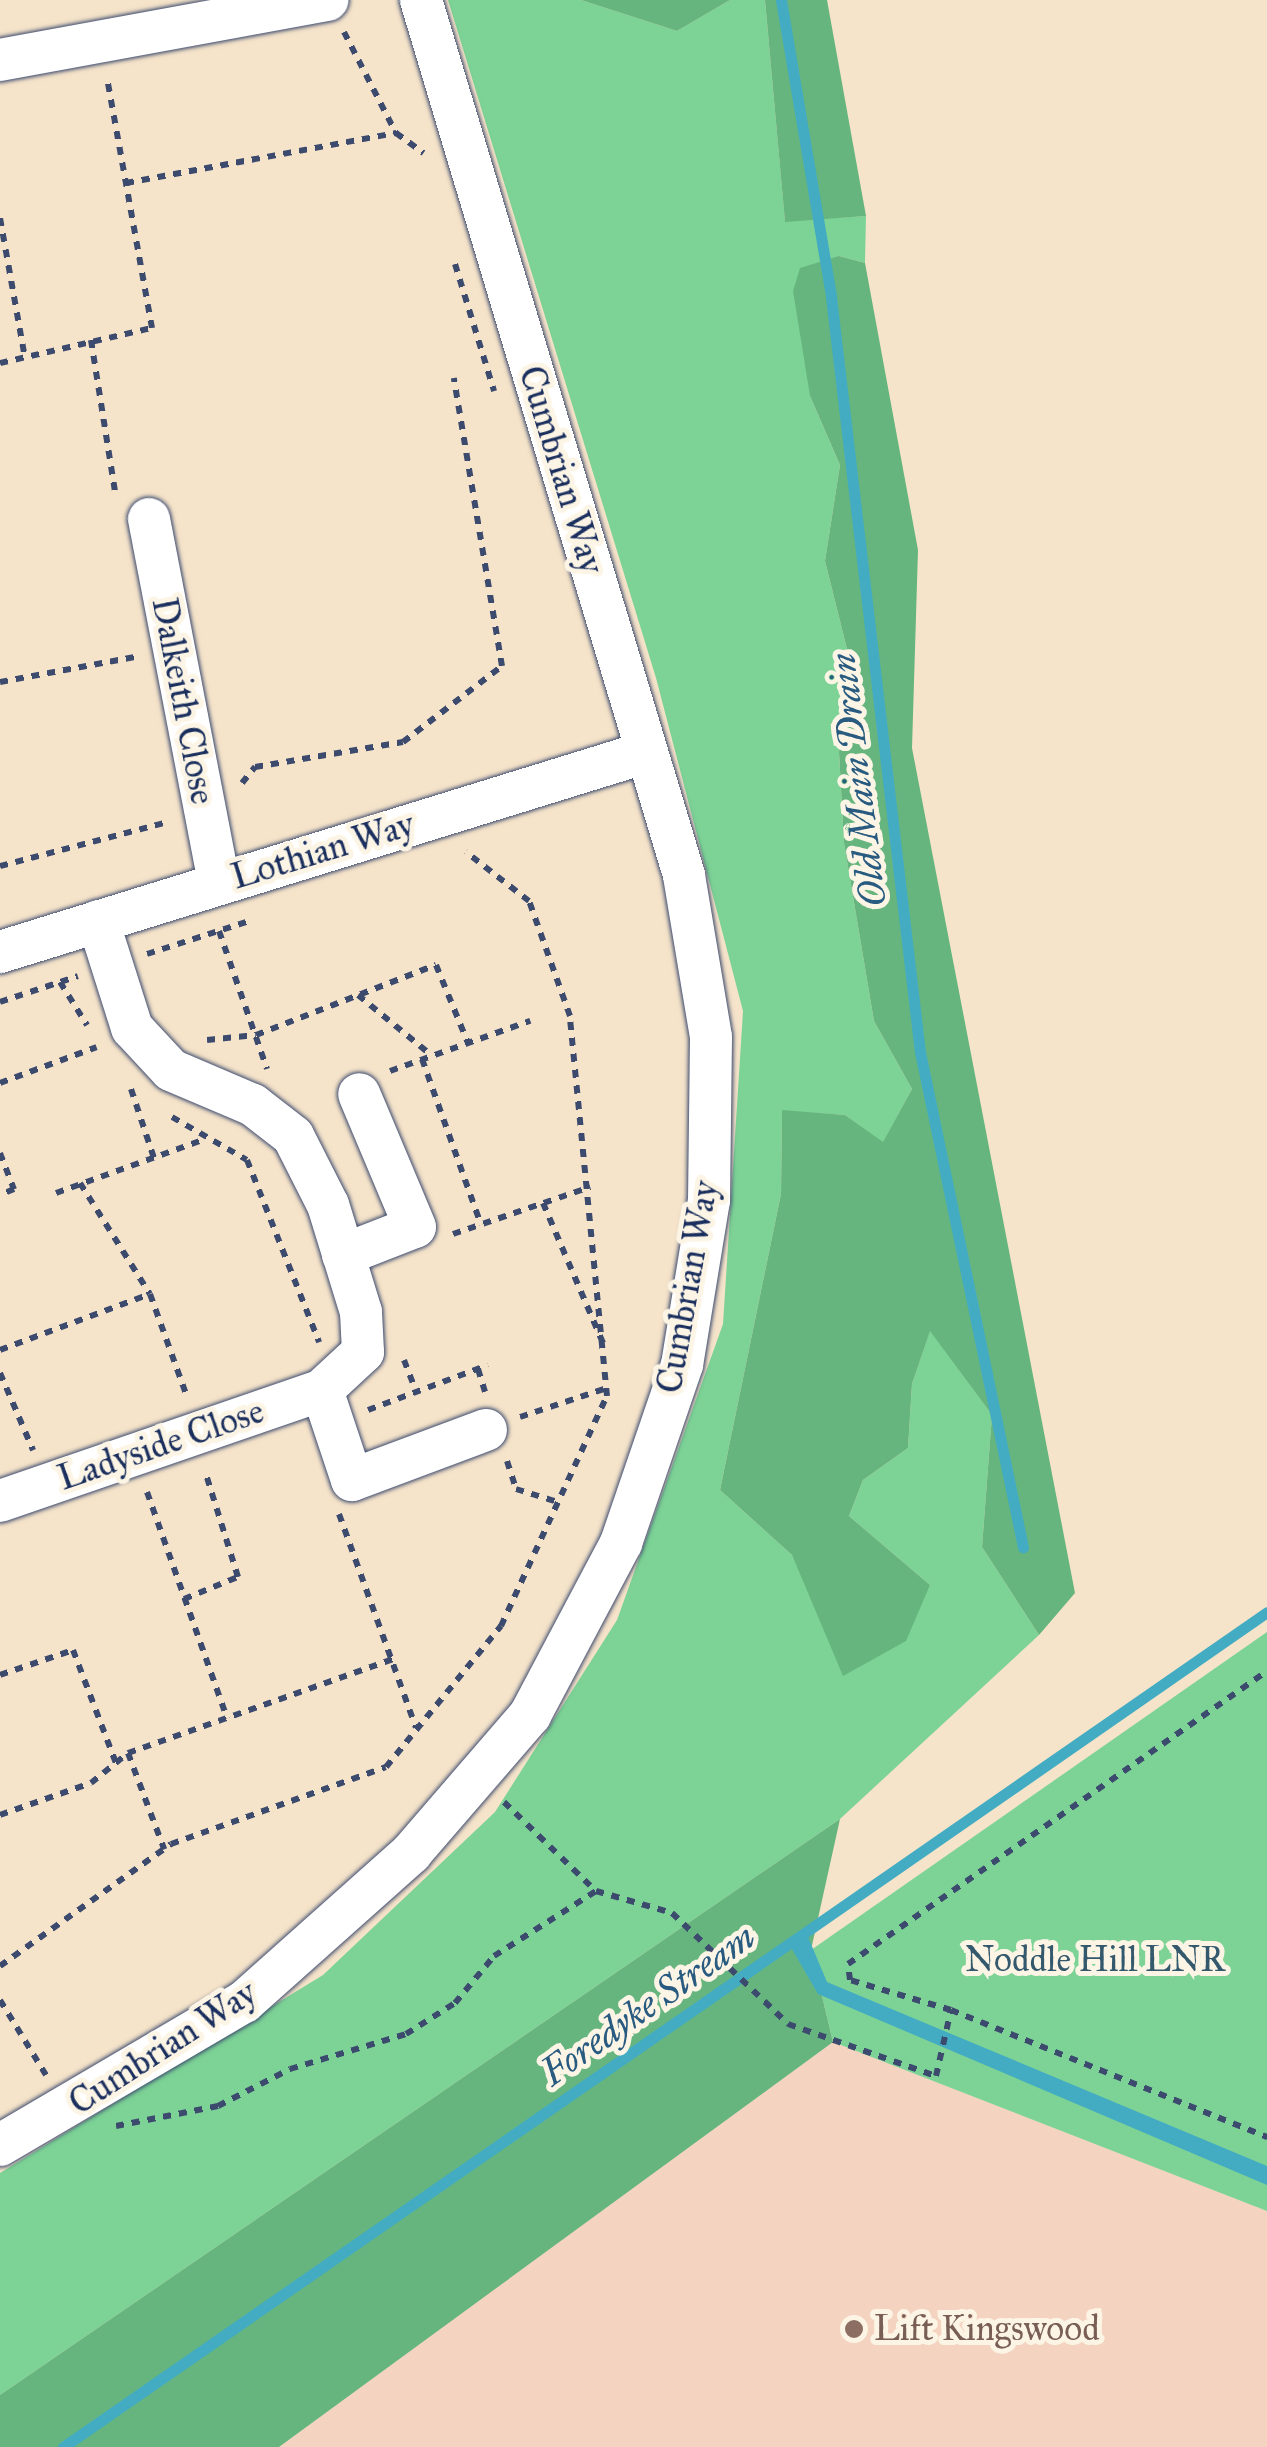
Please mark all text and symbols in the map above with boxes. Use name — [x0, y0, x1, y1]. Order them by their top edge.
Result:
street label: Cumbrian Way — [510, 361, 612, 579]
street label: Dalkeith Close — [142, 594, 224, 808]
water label: Old Main Drain — [820, 650, 896, 910]
street label: Lothian Way — [227, 803, 419, 899]
street label: Cumbrian Way — [649, 1178, 727, 1396]
street label: Ladyside Close — [53, 1390, 269, 1500]
water label: Foredyke Stream — [532, 1914, 764, 2096]
park label: Noddle Hill LNR — [965, 1939, 1225, 1981]
street label: Cumbrian Way — [61, 1972, 265, 2124]
place label: Lift Kingswood — [874, 2308, 1100, 2350]
marker: Lift Kingswood — [843, 2318, 865, 2340]

